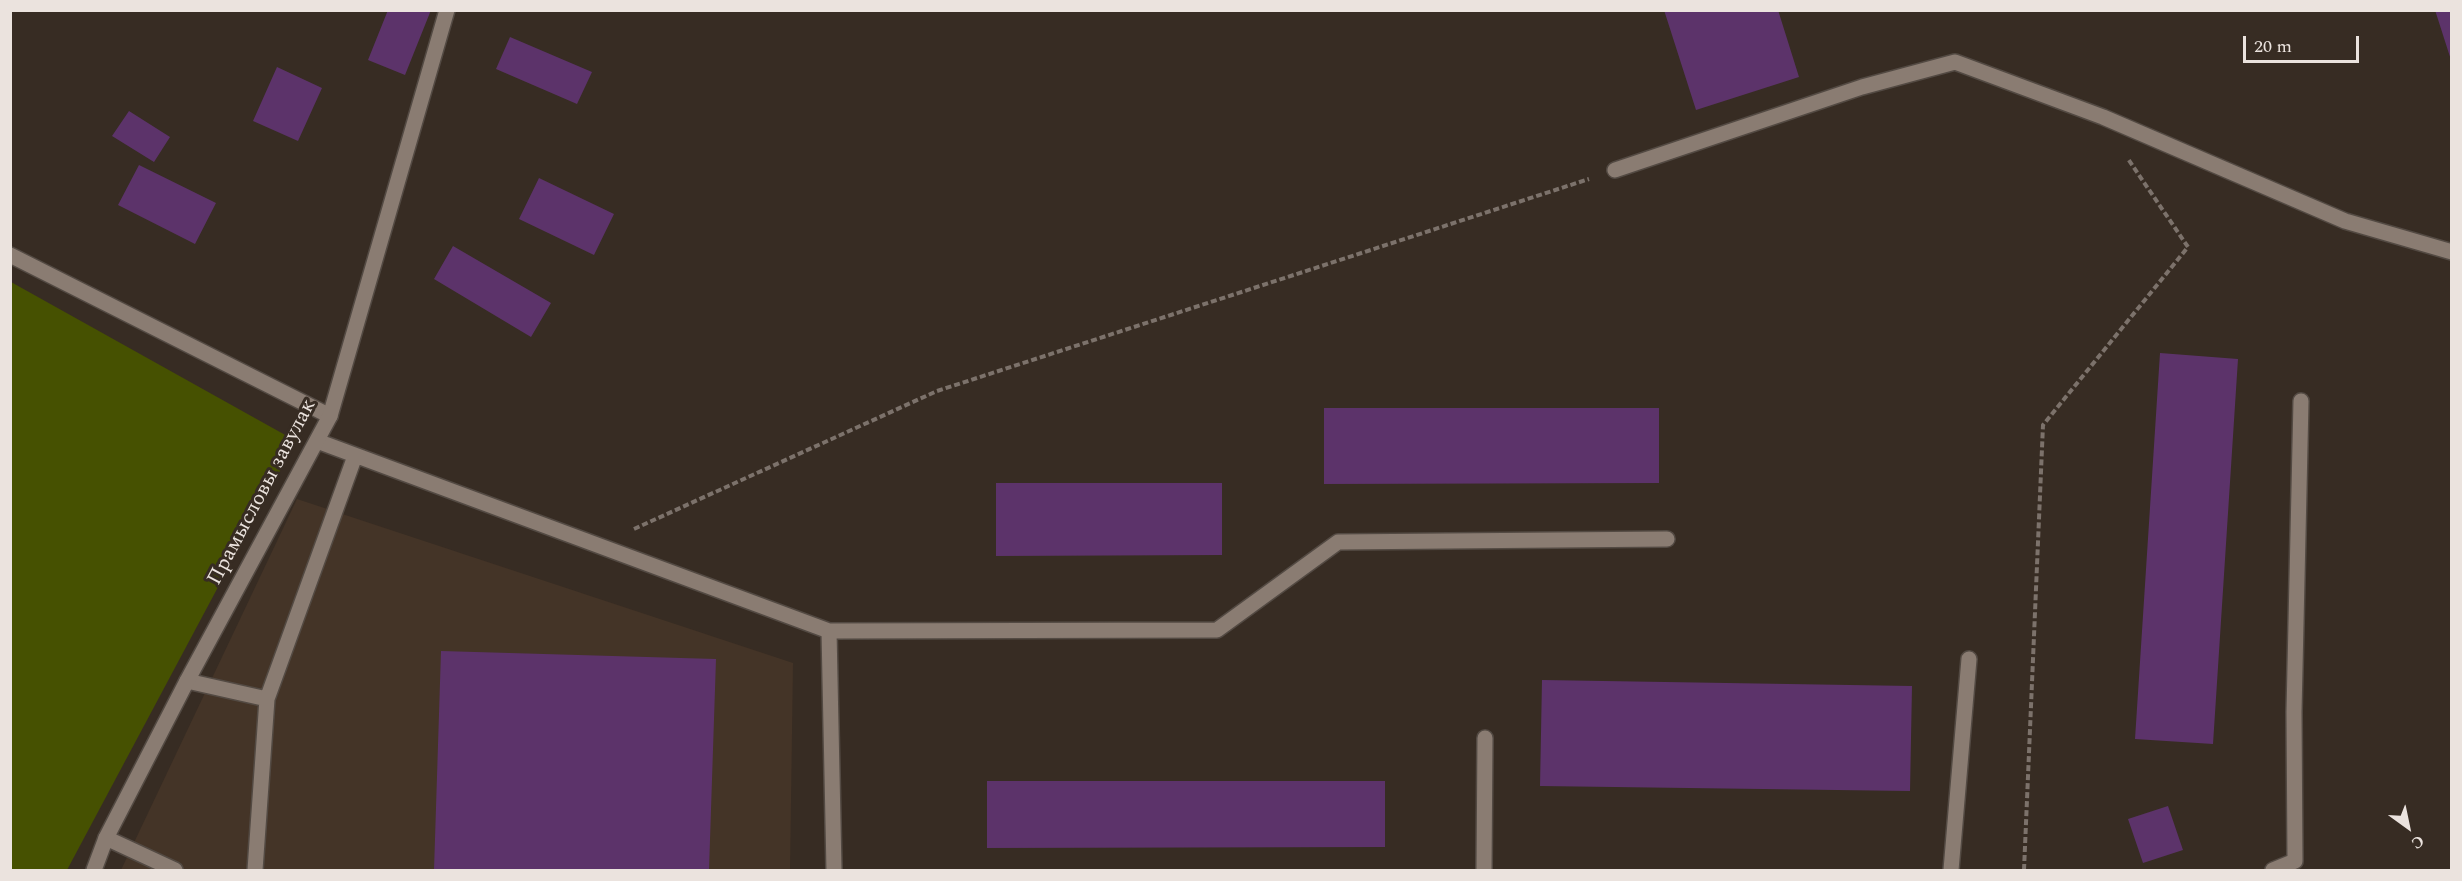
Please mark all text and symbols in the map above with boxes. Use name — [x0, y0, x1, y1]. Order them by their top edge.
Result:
scale bar — [2246, 24, 2362, 62]
text: 20 m — [2254, 33, 2292, 60]
street label: Прамысловы завулак — [203, 396, 323, 590]
north arrow — [2378, 797, 2438, 857]
text: С — [2406, 829, 2429, 855]

